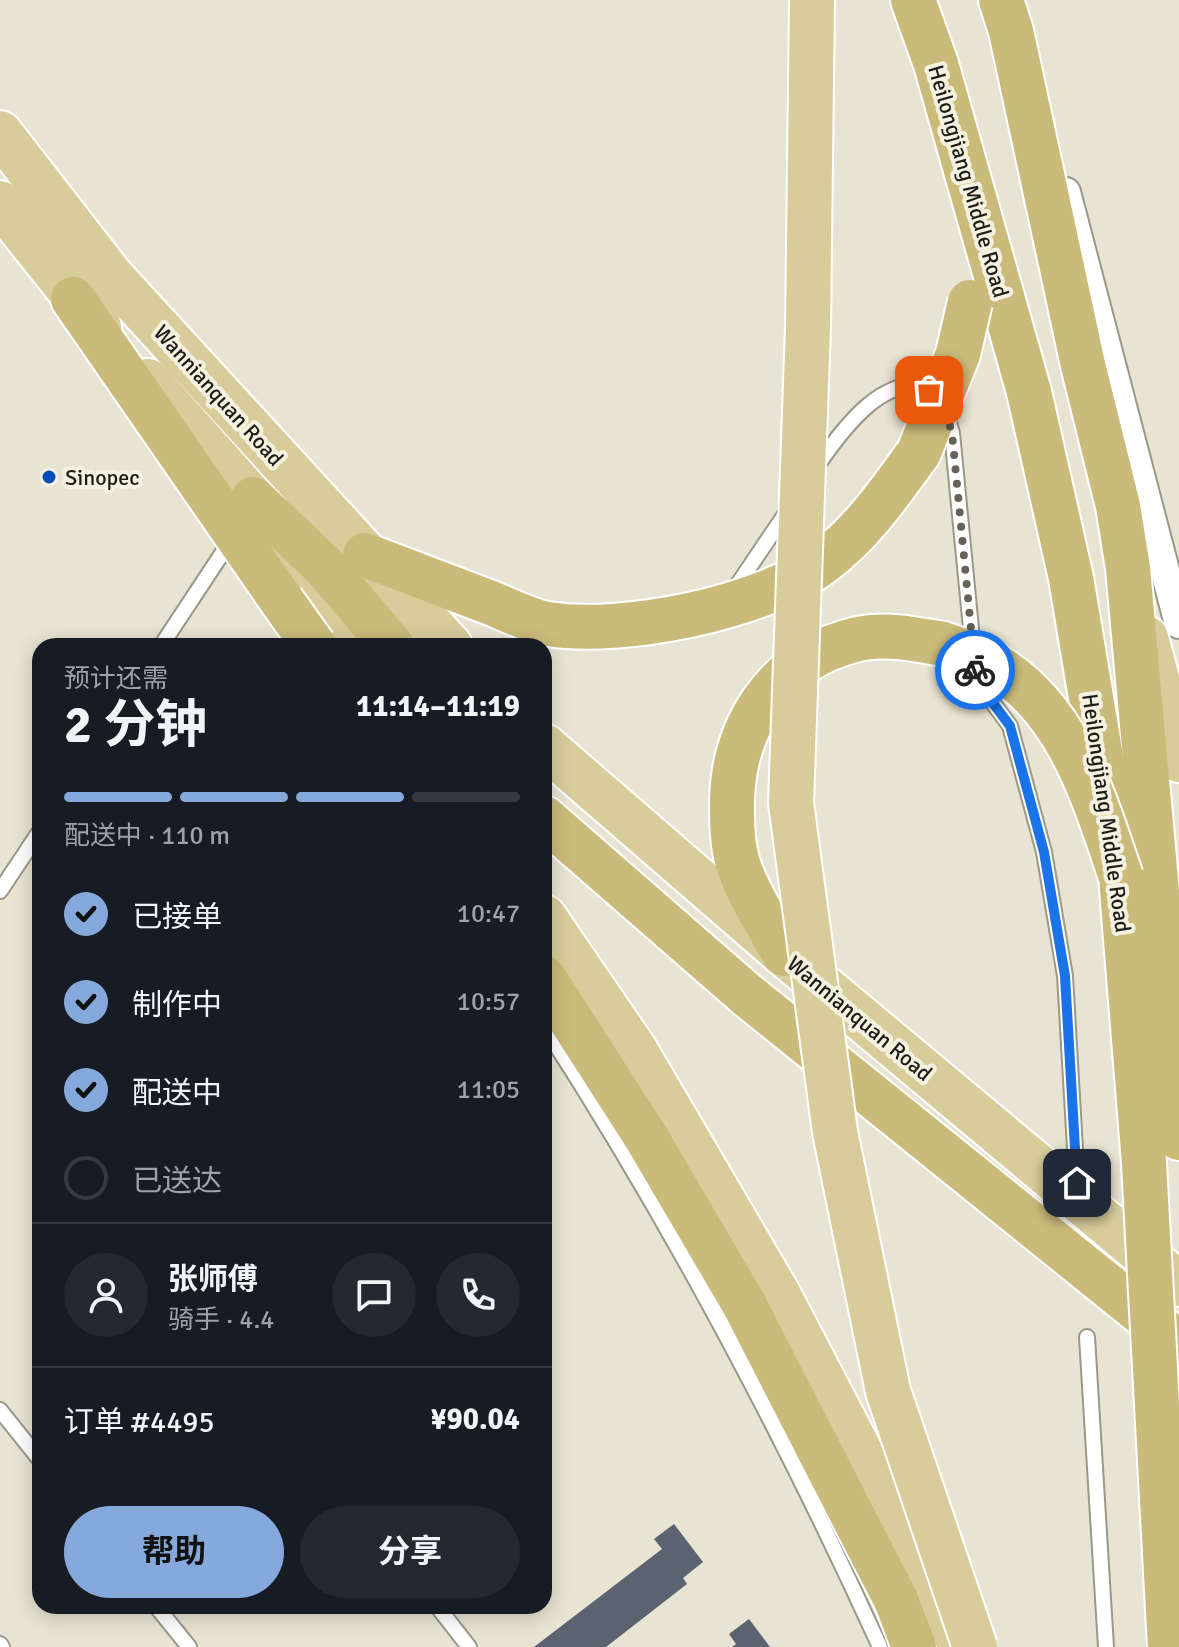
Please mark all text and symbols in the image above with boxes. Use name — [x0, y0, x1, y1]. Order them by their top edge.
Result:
street label: Heilongjiang Middle Road — [922, 62, 1015, 301]
street label: Wannianquan Road — [148, 319, 289, 472]
pin — [895, 356, 963, 424]
icon: bag — [907, 368, 951, 412]
place label: Sinopec — [65, 464, 140, 491]
marker: Sinopec — [40, 468, 58, 486]
courier — [935, 630, 1015, 710]
icon: bike — [953, 648, 997, 692]
text: 预计还需 — [64, 663, 168, 695]
text: 11:14–11:19 — [356, 688, 520, 725]
street label: Heilongjiang Middle Road — [1076, 692, 1137, 934]
text: 2 分钟 — [64, 693, 208, 757]
text: 配送中 · 110 m — [64, 820, 230, 852]
icon: check — [64, 892, 108, 936]
text: 10:47 — [457, 898, 520, 930]
text: 已接单 — [132, 899, 222, 936]
street label: Wannianquan Road — [782, 950, 938, 1087]
icon: check — [64, 980, 108, 1024]
text: 10:57 — [457, 986, 520, 1018]
text: 制作中 — [132, 987, 222, 1024]
icon: check — [64, 1068, 108, 1112]
text: 11:05 — [457, 1074, 520, 1106]
text: 配送中 — [132, 1075, 222, 1112]
pin — [1043, 1149, 1111, 1217]
icon: home — [1055, 1161, 1099, 1205]
text: 已送达 — [132, 1163, 222, 1200]
button: person — [64, 1253, 148, 1337]
button: chat — [332, 1253, 416, 1337]
button: phone — [436, 1253, 520, 1337]
text: 张师傅 — [168, 1261, 258, 1298]
text: 骑手 · 4.4 — [168, 1304, 274, 1336]
text: ¥90.04 — [430, 1401, 520, 1438]
text: 订单 #4495 — [64, 1404, 215, 1441]
button: 帮助 — [64, 1506, 284, 1598]
button: 分享 — [300, 1506, 520, 1598]

